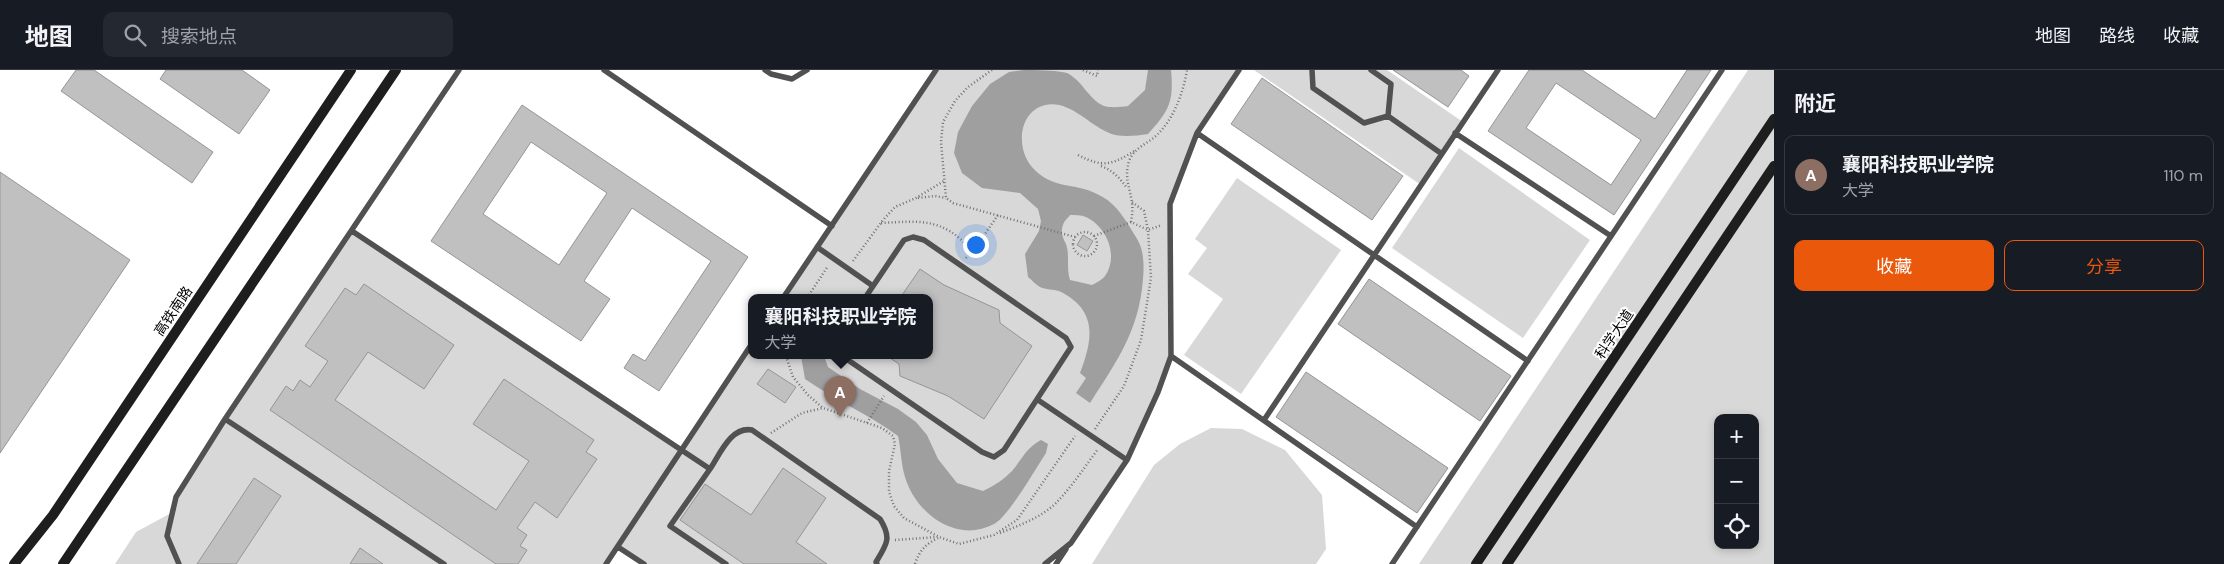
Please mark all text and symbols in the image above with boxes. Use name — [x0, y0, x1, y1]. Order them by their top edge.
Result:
search box — [103, 12, 453, 57]
text: 地图 — [25, 21, 73, 52]
icon: search — [121, 21, 149, 49]
text: 搜索地点 — [161, 24, 237, 49]
text: 地图 — [2035, 24, 2071, 48]
text: 路线 — [2099, 24, 2135, 48]
text: 收藏 — [2163, 24, 2199, 48]
text: 附近 — [1794, 90, 1836, 118]
text: 襄阳科技职业学院 — [1842, 152, 1994, 177]
text: A — [1805, 165, 1817, 186]
text: 110 m — [2164, 165, 2203, 186]
text: 大学 — [1842, 180, 1874, 201]
your location — [963, 232, 989, 258]
button: 收藏 — [1794, 240, 1994, 291]
button: 分享 — [2004, 240, 2204, 291]
street label: 高铁南路 — [150, 283, 196, 339]
popup — [748, 294, 933, 359]
text: 襄阳科技职业学院 — [764, 304, 917, 329]
street label: 科学大道 — [1591, 306, 1637, 362]
text: 大学 — [764, 332, 797, 353]
pin: A — [824, 376, 856, 417]
map controls — [1714, 414, 1759, 549]
button: + — [1714, 414, 1759, 459]
button: − — [1714, 459, 1759, 504]
button: locate — [1714, 504, 1759, 549]

